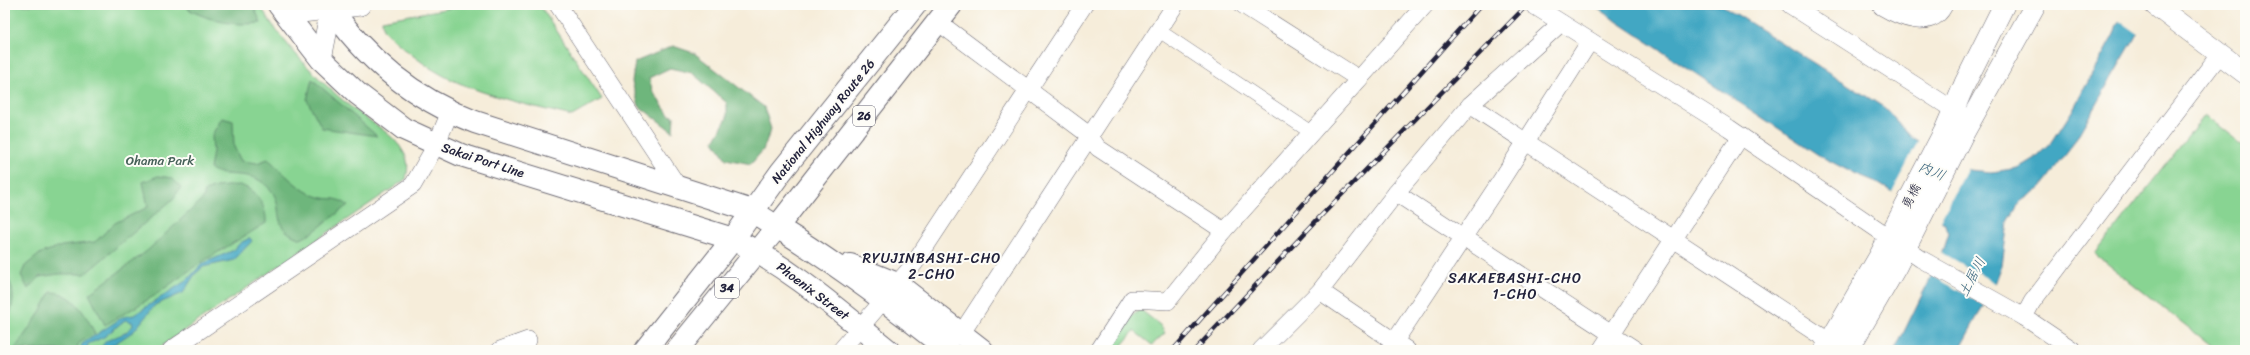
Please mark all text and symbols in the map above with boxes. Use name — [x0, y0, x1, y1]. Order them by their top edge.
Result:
street label: National Highway Route 26 — [765, 53, 881, 189]
road number: 26 — [853, 106, 875, 126]
street label: Sakai Port Line — [438, 136, 528, 184]
park label: Ohama Park — [126, 149, 194, 172]
water label: 内川 — [1914, 154, 1950, 188]
street label: 勇橋 — [1895, 179, 1927, 213]
district label: RYUJINBASHI-CHO 2-CHO — [863, 246, 1001, 287]
water label: 土居川 — [1951, 253, 1993, 301]
street label: Phoenix Street — [772, 256, 855, 327]
district label: SAKAEBASHI-CHO 1-CHO — [1448, 266, 1582, 307]
road number: 34 — [715, 278, 739, 298]

